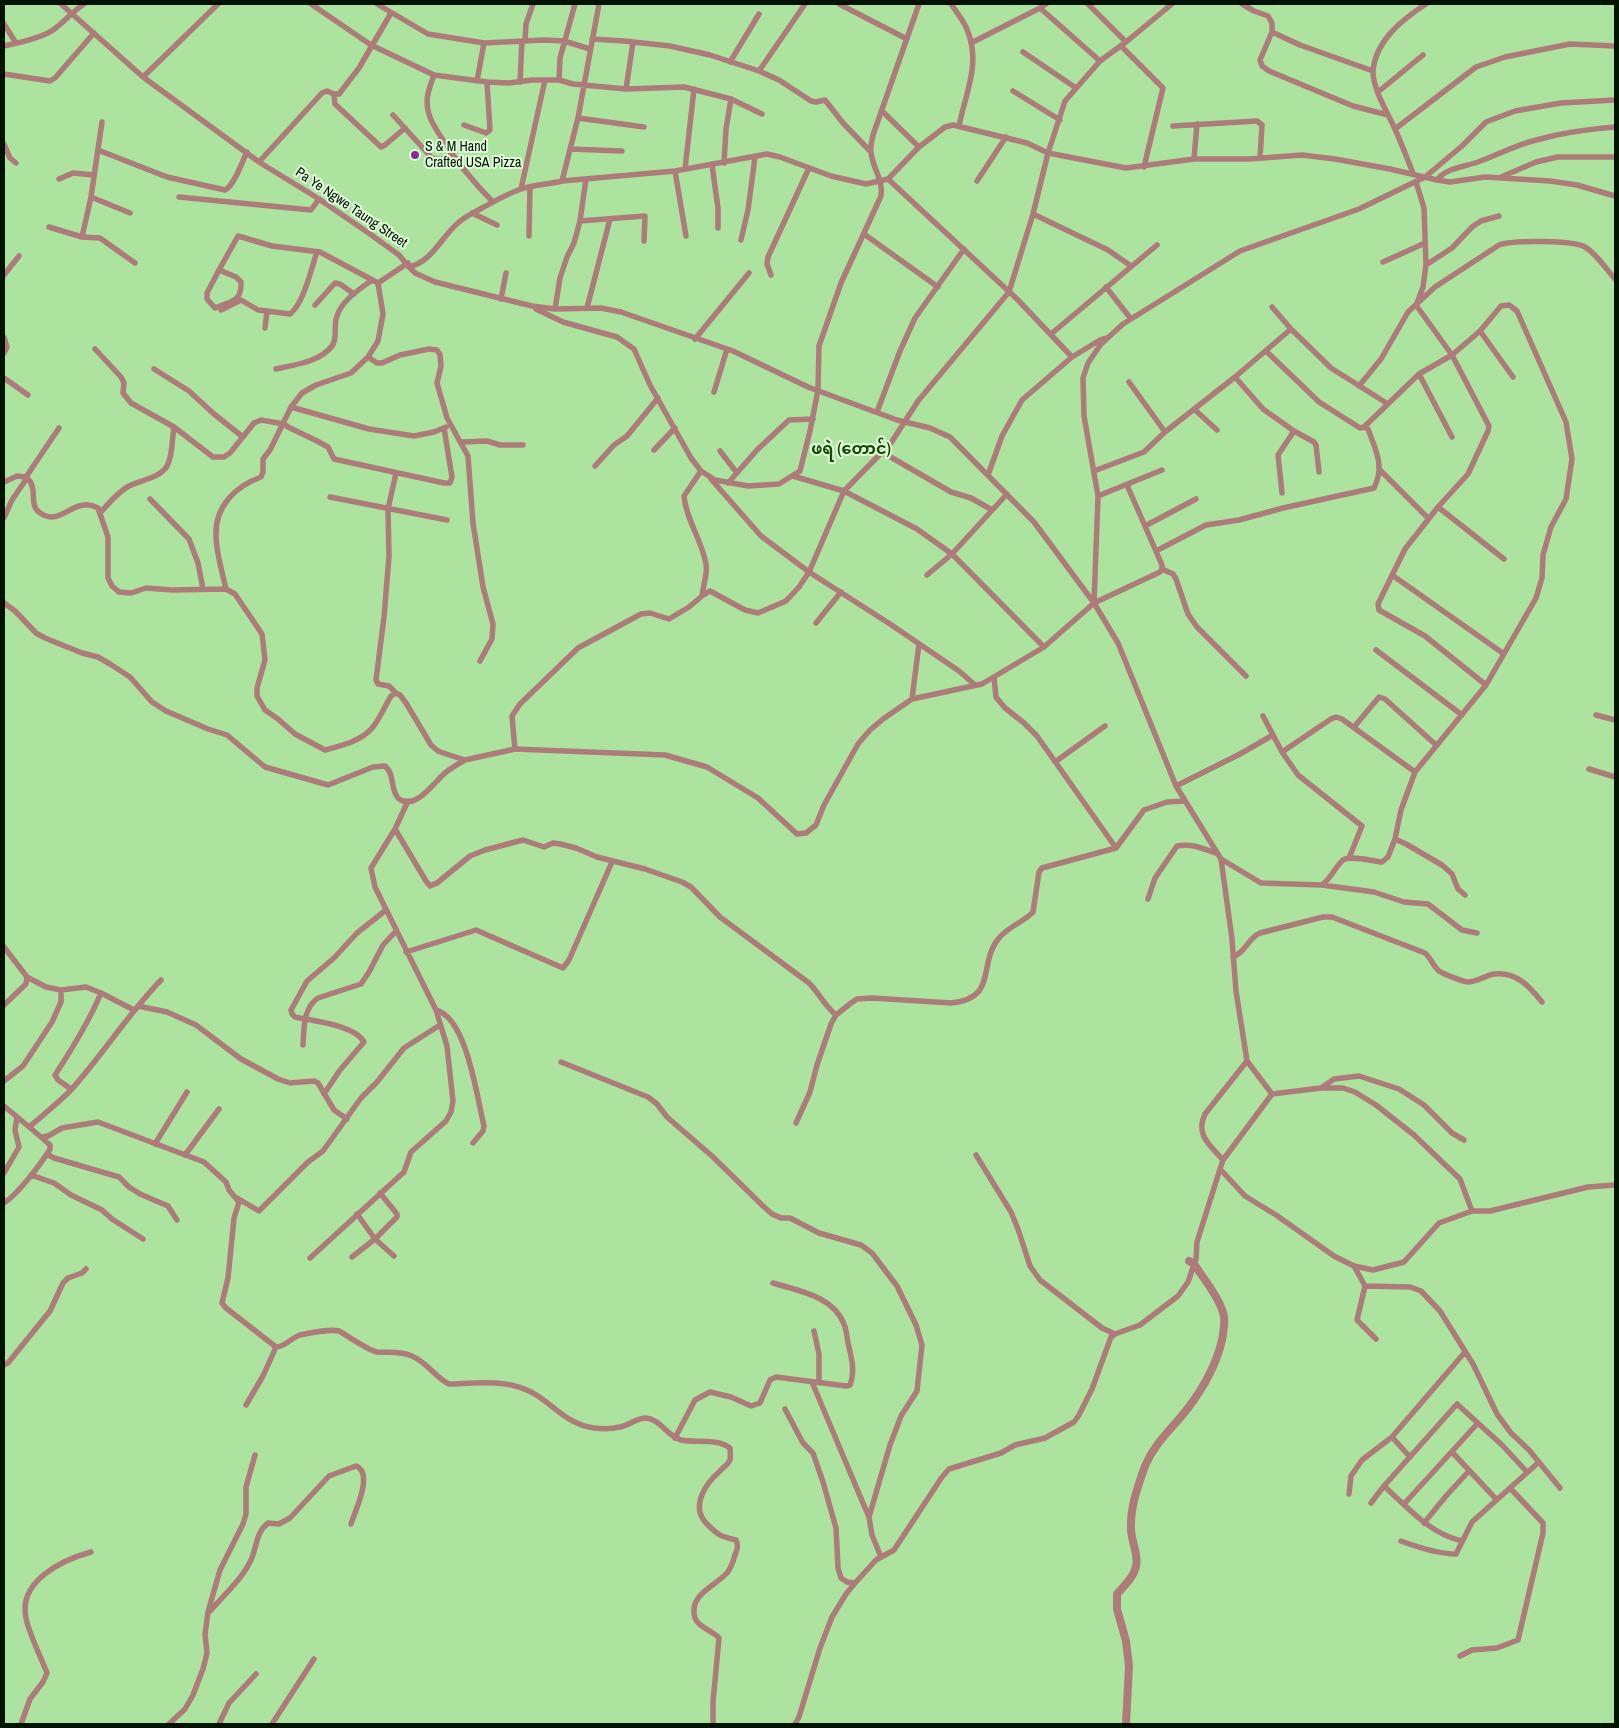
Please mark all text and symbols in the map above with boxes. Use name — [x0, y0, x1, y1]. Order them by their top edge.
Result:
place label: S & M Hand Crafted USA Pizza — [425, 139, 521, 172]
marker: S & M Hand Crafted USA Pizza — [409, 149, 421, 161]
street label: Pa Ye Ngwe Taung Street — [292, 164, 410, 252]
district label: ဖရဲ (တောင်) — [811, 440, 891, 460]

